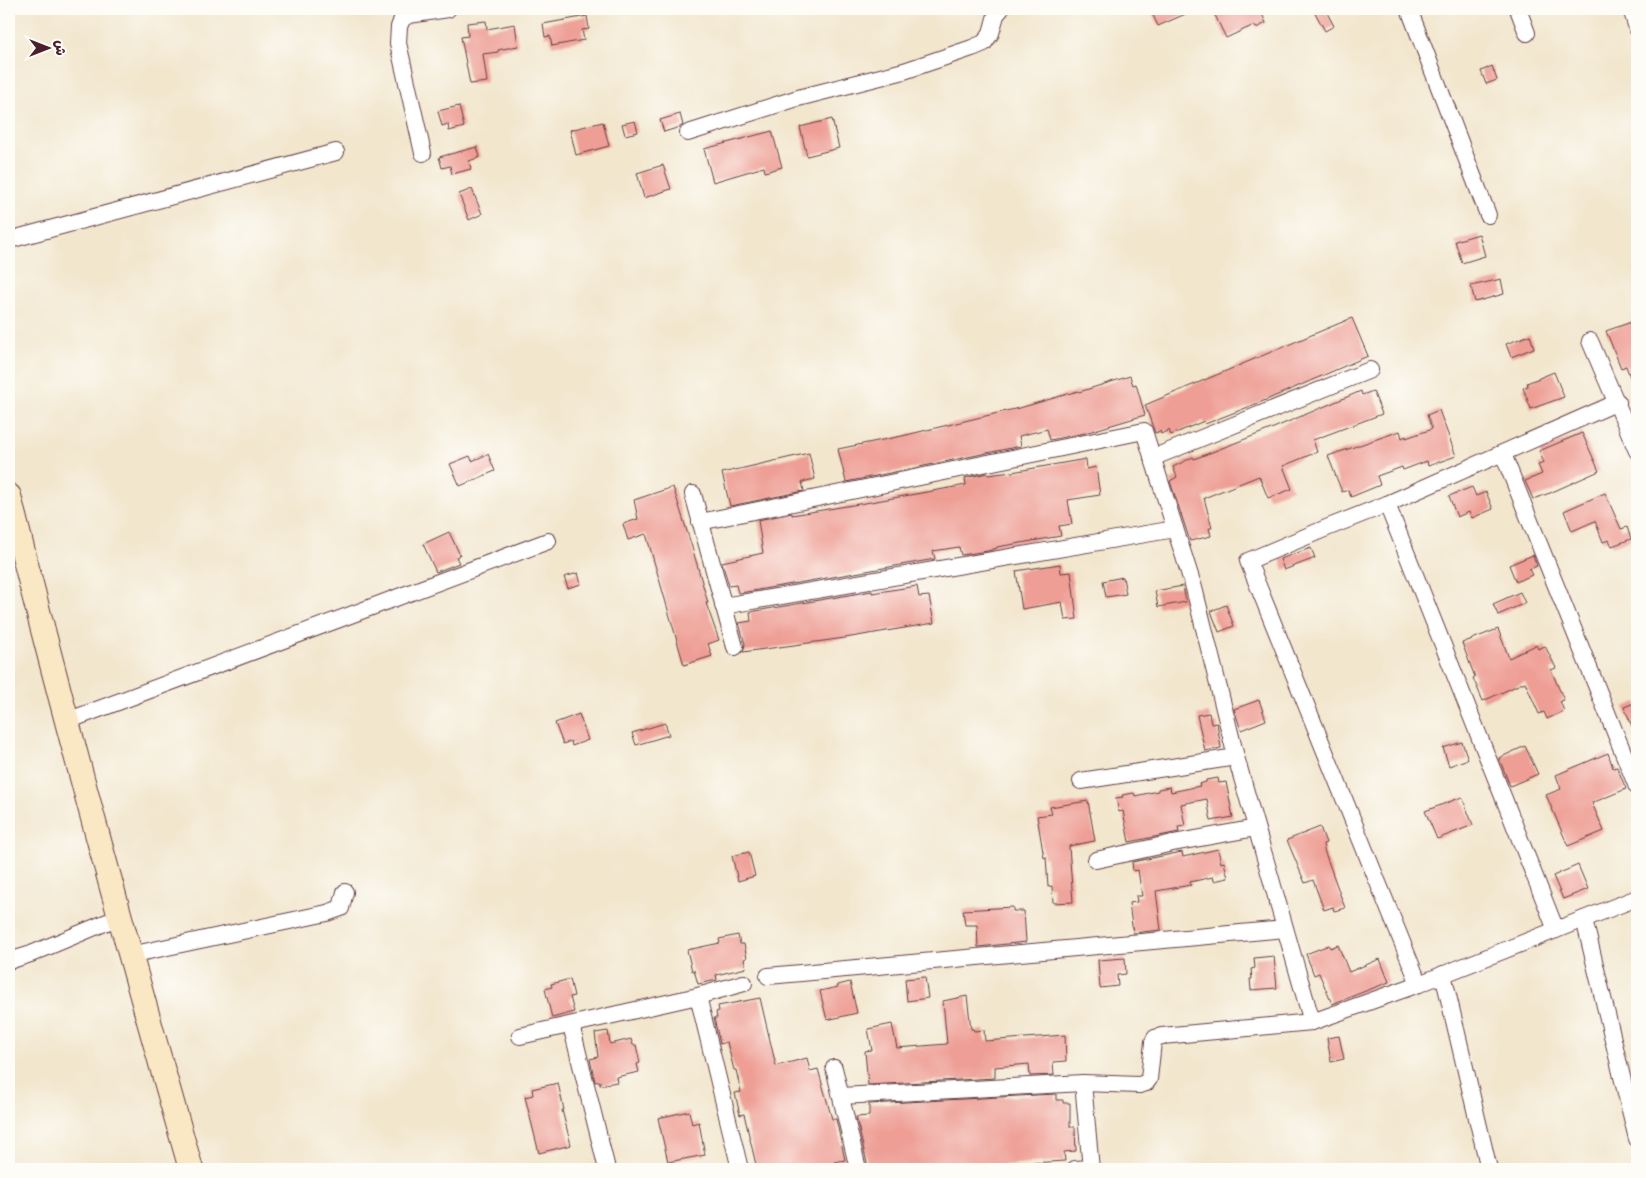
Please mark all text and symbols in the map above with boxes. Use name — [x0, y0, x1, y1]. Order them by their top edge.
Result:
north arrow — [22, 22, 72, 72]
text: ش — [49, 40, 69, 56]

